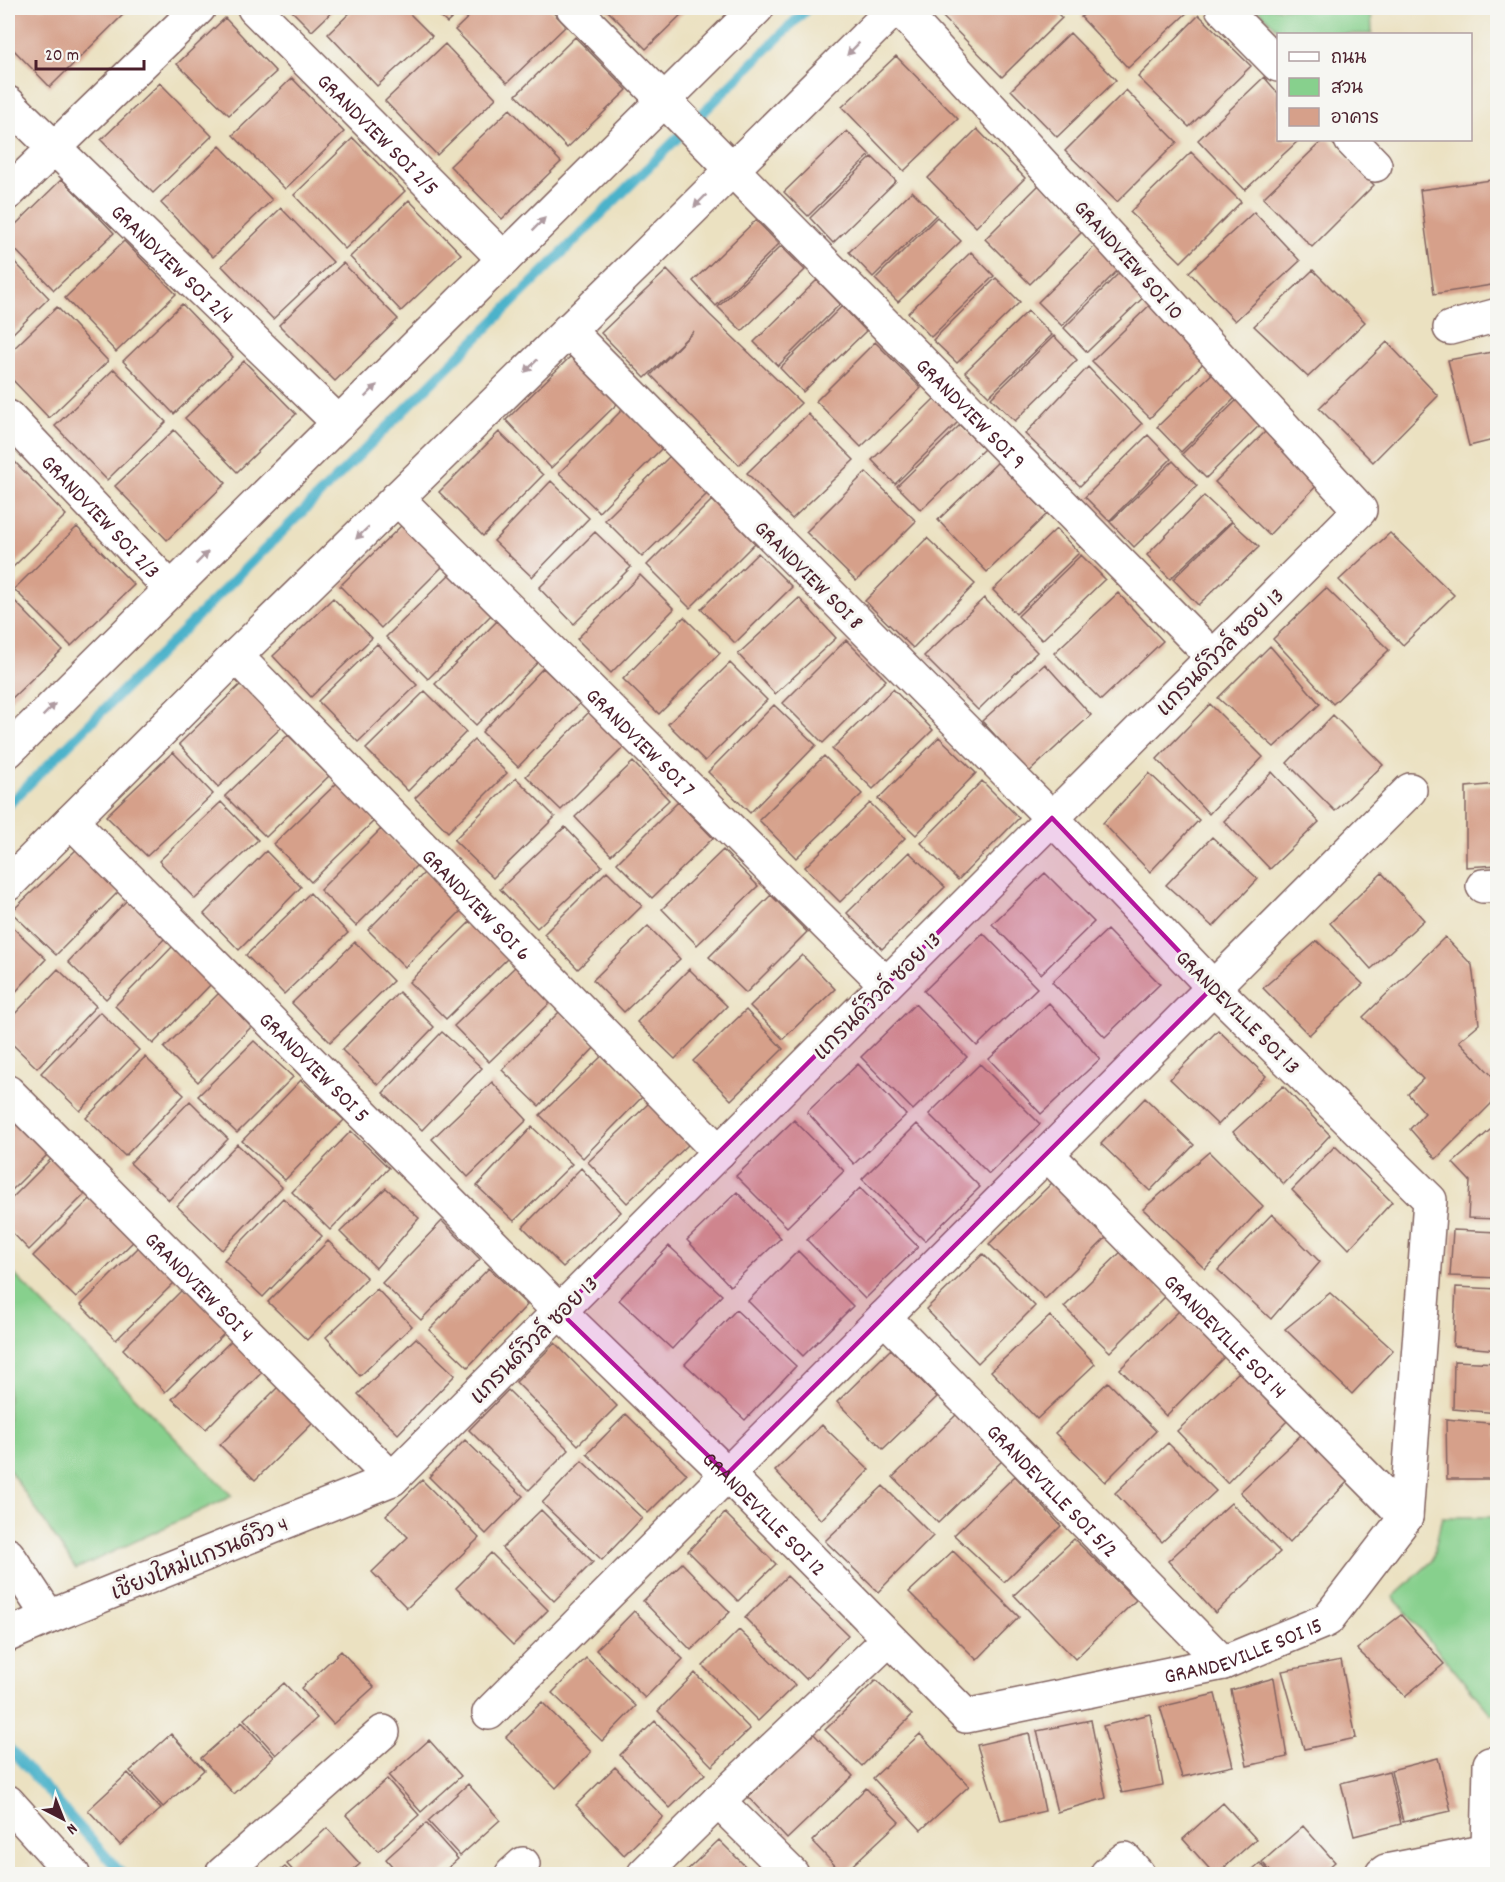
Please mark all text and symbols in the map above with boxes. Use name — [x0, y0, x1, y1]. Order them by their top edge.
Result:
scale bar — [36, 33, 144, 71]
legend — [1277, 33, 1472, 141]
one-way arrow — [847, 41, 861, 55]
text: 20 m — [45, 44, 79, 69]
text: ถนน — [1331, 47, 1366, 72]
street label: GRANDVIEW SOI 2/5 — [308, 68, 444, 204]
text: สวน — [1331, 77, 1363, 102]
text: อาคาร — [1331, 107, 1379, 132]
one-way arrow — [694, 194, 708, 208]
street label: GRANDVIEW SOI 10 — [1065, 194, 1190, 328]
street label: GRANDVIEW SOI 2/4 — [102, 198, 239, 332]
one-way arrow — [532, 218, 546, 232]
street label: GRANDVIEW SOI 9 — [907, 352, 1031, 478]
one-way arrow — [524, 359, 538, 373]
one-way arrow — [363, 384, 378, 398]
street label: GRANDVIEW SOI 2/3 — [32, 449, 166, 587]
street label: GRANDVIEW SOI 8 — [746, 515, 869, 638]
one-way arrow — [355, 525, 369, 539]
one-way arrow — [195, 551, 209, 565]
street label: แกรนด์วิวล์ ซอย 13 — [1149, 581, 1293, 725]
street label: GRANDVIEW SOI 7 — [577, 682, 701, 805]
one-way arrow — [42, 703, 56, 717]
street label: GRANDVIEW SOI 6 — [413, 843, 537, 970]
street label: แกรนด์วิวล์ ซอย 13 — [806, 925, 950, 1069]
street label: GRANDEVILLE SOI 13 — [1167, 944, 1306, 1083]
street label: GRANDVIEW SOI 5 — [250, 1006, 375, 1131]
street label: GRANDVIEW SOI 4 — [136, 1226, 260, 1350]
street label: GRANDEVILLE SOI 14 — [1155, 1268, 1293, 1407]
street label: แกรนด์วิวล์ ซอย 13 — [463, 1269, 607, 1413]
street label: GRANDEVILLE SOI 5/2 — [978, 1418, 1124, 1566]
street label: GRANDEVILLE SOI 12 — [693, 1446, 832, 1585]
street label: เชียงใหม่แกรนด์วิว 4 — [106, 1509, 294, 1610]
street label: GRANDEVILLE SOI 15 — [1162, 1612, 1328, 1694]
north arrow — [33, 1789, 93, 1849]
text: N — [61, 1817, 82, 1840]

